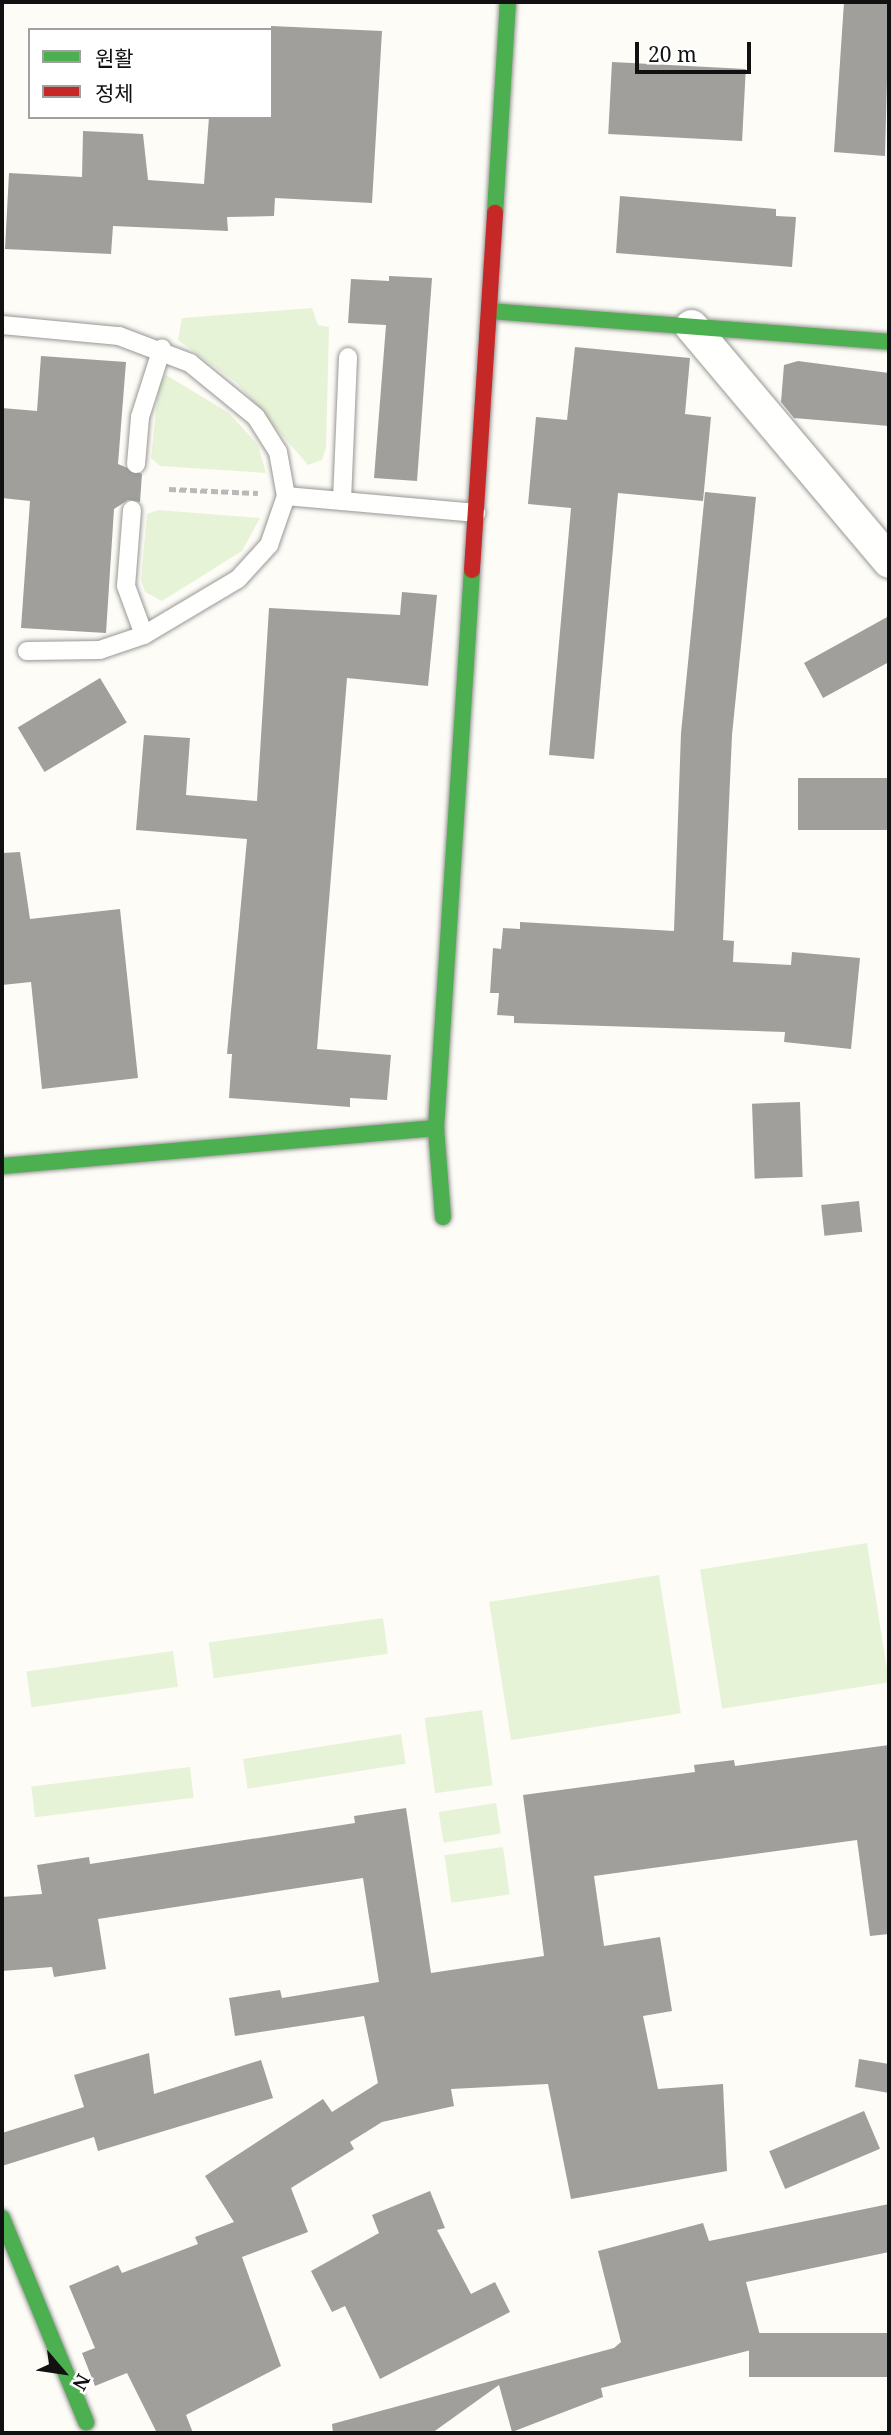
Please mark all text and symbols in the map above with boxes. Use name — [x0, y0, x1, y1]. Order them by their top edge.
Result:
legend — [28, 28, 273, 119]
scale bar — [639, 28, 754, 72]
text: 20 m — [648, 40, 697, 68]
text: 원활 — [95, 44, 134, 72]
text: 정체 — [95, 79, 134, 107]
north arrow — [28, 2337, 98, 2407]
text: N — [66, 2369, 96, 2395]

